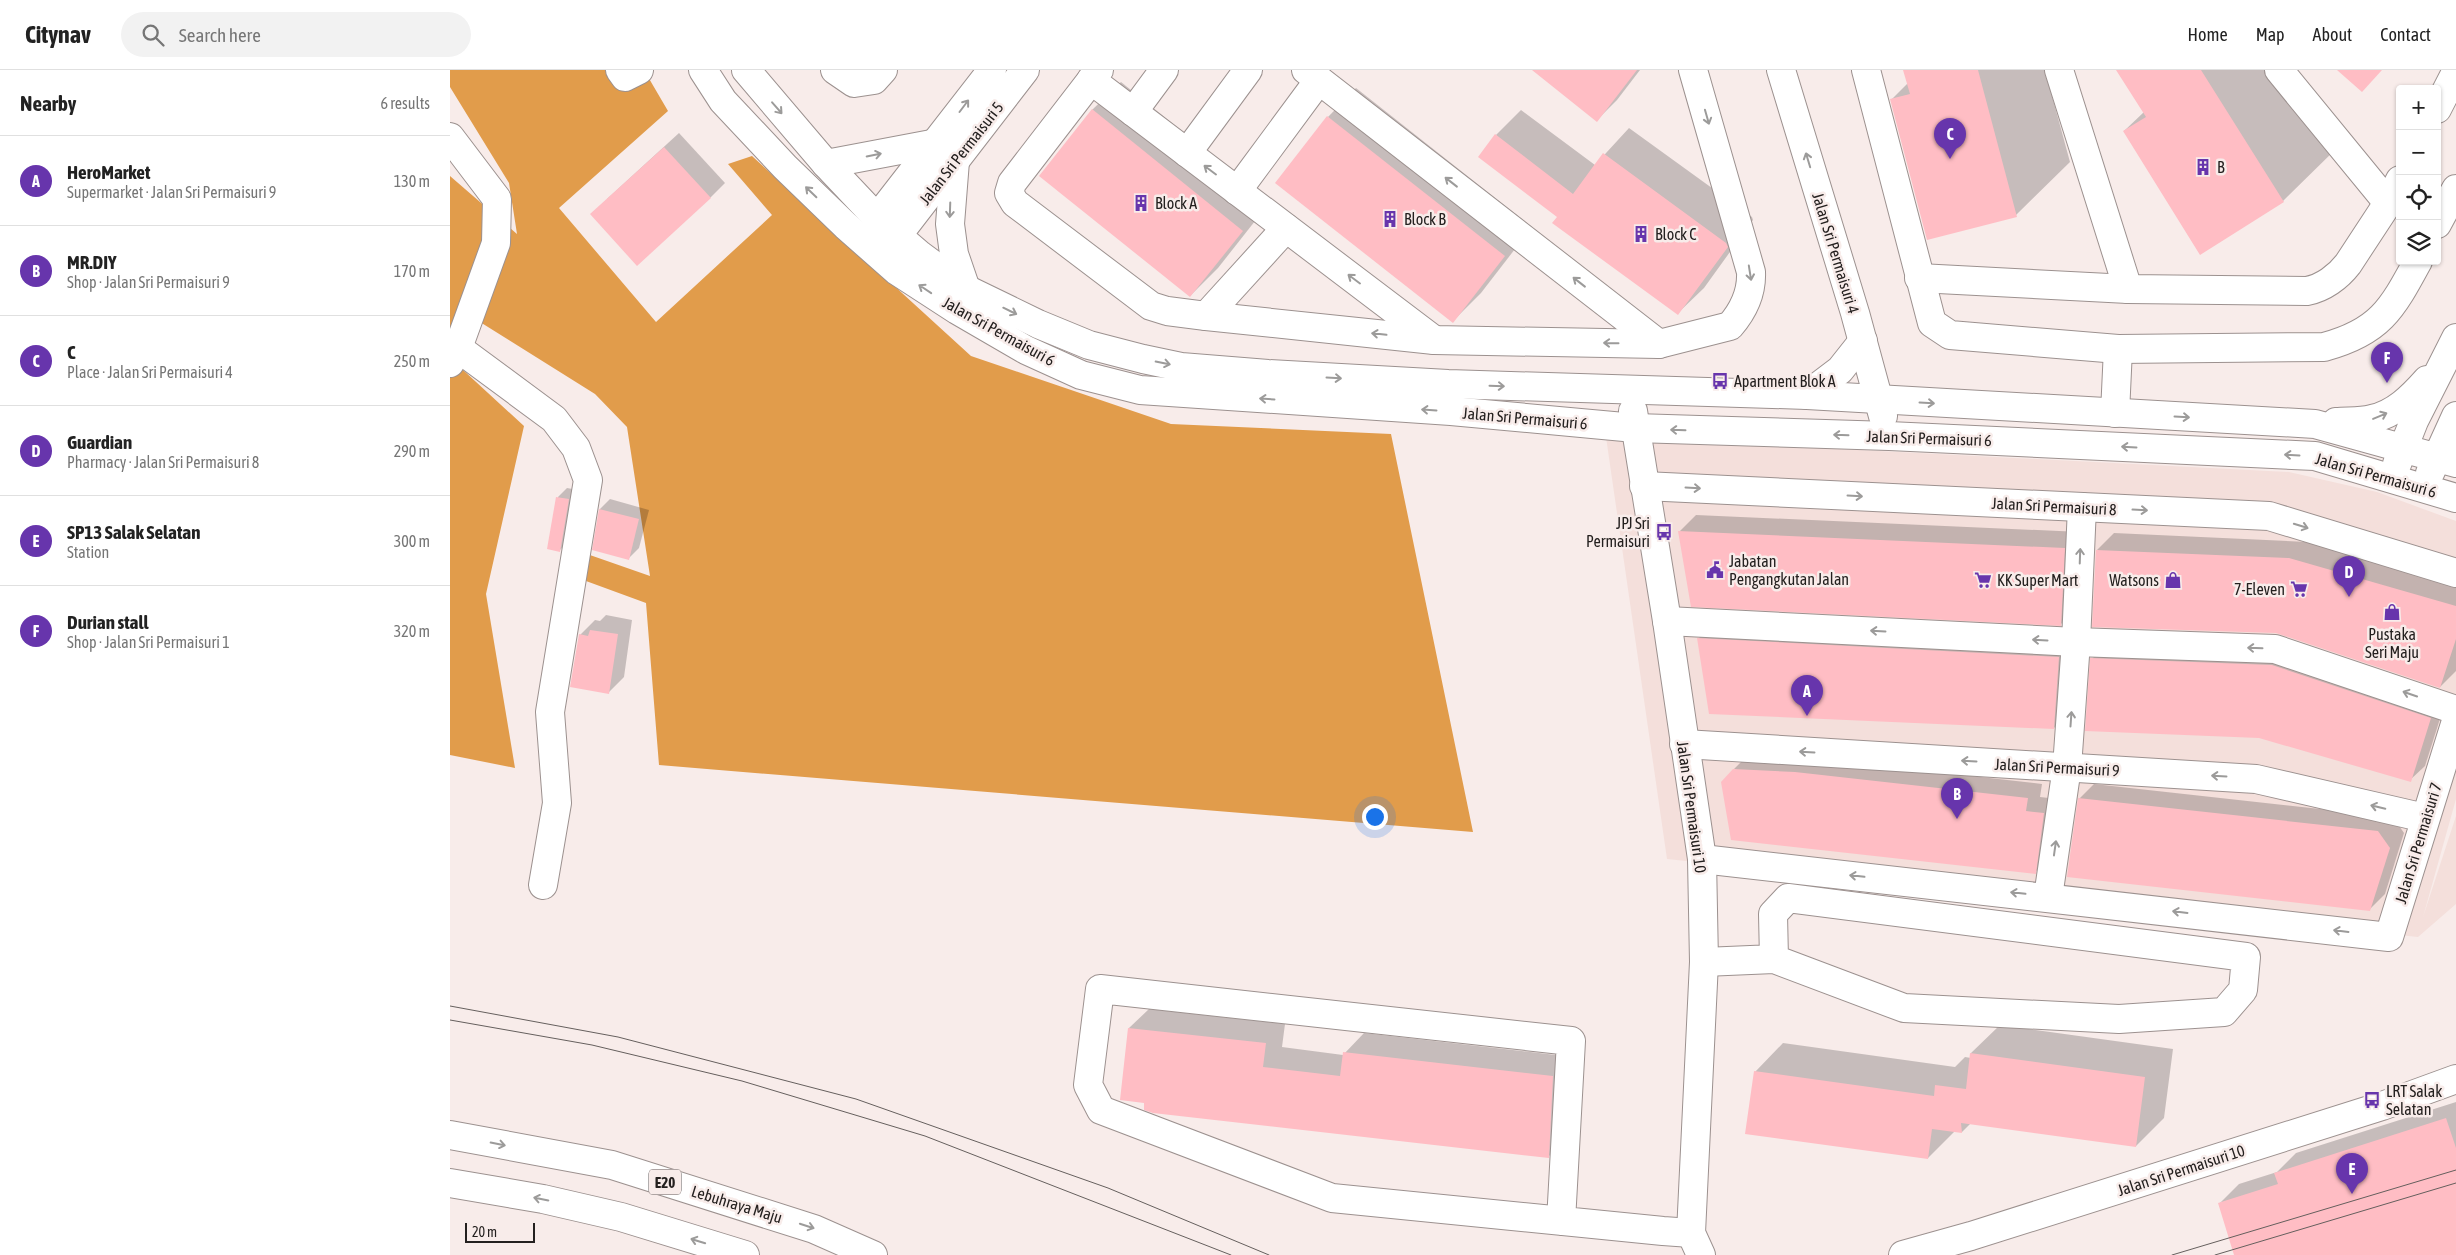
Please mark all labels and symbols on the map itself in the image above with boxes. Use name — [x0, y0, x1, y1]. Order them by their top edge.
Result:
street label: Jalan Sri Permaisuri 5 — [915, 98, 1007, 208]
one-way arrow — [959, 99, 969, 113]
one-way arrow — [771, 101, 783, 114]
one-way arrow — [1702, 108, 1712, 124]
pin: C — [1934, 118, 1966, 159]
one-way arrow — [865, 149, 881, 159]
one-way arrow — [1803, 153, 1813, 169]
building icon: B — [2193, 157, 2213, 177]
place label: B — [2217, 158, 2225, 176]
one-way arrow — [1203, 165, 1217, 175]
one-way arrow — [1445, 177, 1458, 188]
one-way arrow — [805, 187, 817, 199]
street label: Jalan Sri Permaisuri 4 — [1809, 190, 1863, 316]
building icon: Block A — [1131, 193, 1151, 213]
place label: Block A — [1155, 194, 1197, 212]
one-way arrow — [946, 201, 955, 217]
building icon: Block B — [1380, 209, 1400, 229]
place label: Block B — [1404, 210, 1446, 228]
building icon: Block C — [1631, 224, 1651, 244]
place label: Block C — [1655, 225, 1697, 243]
one-way arrow — [1746, 265, 1756, 281]
one-way arrow — [1348, 273, 1361, 284]
one-way arrow — [1572, 277, 1586, 287]
one-way arrow — [918, 284, 932, 294]
street label: Jalan Sri Permaisuri 6 — [940, 293, 1058, 369]
one-way arrow — [1002, 306, 1017, 316]
one-way arrow — [1371, 329, 1387, 339]
one-way arrow — [1604, 338, 1620, 348]
pin: F — [2371, 342, 2403, 383]
one-way arrow — [1155, 359, 1171, 369]
bus stop icon: Apartment Blok A — [1710, 371, 1730, 391]
place label: Apartment Blok A — [1734, 372, 1836, 391]
one-way arrow — [1326, 373, 1342, 382]
one-way arrow — [1488, 381, 1504, 390]
one-way arrow — [1259, 394, 1275, 403]
one-way arrow — [1919, 399, 1935, 408]
street label: Jalan Sri Permaisuri 6 — [1462, 404, 1588, 432]
one-way arrow — [1421, 405, 1437, 414]
one-way arrow — [2372, 410, 2387, 420]
one-way arrow — [2173, 412, 2189, 421]
one-way arrow — [1670, 425, 1686, 434]
street label: Jalan Sri Permaisuri 6 — [1866, 427, 1992, 449]
one-way arrow — [1833, 430, 1849, 439]
one-way arrow — [2122, 443, 2138, 452]
street label: Jalan Sri Permaisuri 6 — [2313, 449, 2439, 501]
one-way arrow — [2284, 451, 2300, 460]
one-way arrow — [1685, 484, 1701, 493]
one-way arrow — [1847, 491, 1863, 501]
street label: Jalan Sri Permaisuri 8 — [1991, 494, 2117, 518]
one-way arrow — [2132, 505, 2148, 514]
place label: JPJ Sri Permaisuri — [1586, 514, 1650, 550]
one-way arrow — [2293, 521, 2309, 531]
bus stop icon: JPJ Sri Permaisuri — [1654, 522, 1674, 542]
one-way arrow — [2075, 549, 2085, 565]
place label: Jabatan Pengangkutan Jalan — [1729, 552, 1849, 589]
pin: D — [2333, 556, 2365, 597]
public building icon: Jabatan Pengangkutan Jalan — [1705, 560, 1725, 580]
supermarket icon: KK Super Mart — [1973, 570, 1993, 590]
shop icon: Watsons — [2163, 570, 2183, 590]
place label: KK Super Mart — [1997, 571, 2079, 590]
place label: Watsons — [2109, 571, 2159, 589]
supermarket icon: 7-Eleven — [2289, 579, 2309, 599]
place label: 7-Eleven — [2234, 580, 2285, 598]
shop icon: Pustaka Seri Maju — [2382, 602, 2402, 622]
place label: Pustaka Seri Maju — [2365, 625, 2419, 662]
one-way arrow — [1870, 627, 1886, 636]
one-way arrow — [2032, 635, 2048, 644]
one-way arrow — [2247, 643, 2263, 653]
pin: A — [1791, 675, 1823, 716]
one-way arrow — [2402, 689, 2418, 699]
one-way arrow — [2066, 711, 2075, 727]
street label: Jalan Sri Permaisuri 10 — [1674, 740, 1710, 874]
one-way arrow — [1799, 747, 1815, 756]
street label: Jalan Sri Permaisuri 9 — [1994, 755, 2120, 779]
one-way arrow — [1961, 757, 1977, 766]
one-way arrow — [2211, 772, 2227, 781]
pin: B — [1941, 778, 1973, 819]
street label: Jalan Sri Permaisuri 7 — [2391, 780, 2445, 906]
one-way arrow — [2370, 802, 2386, 811]
your location — [1362, 804, 1388, 830]
one-way arrow — [2051, 841, 2061, 857]
one-way arrow — [1849, 871, 1865, 880]
one-way arrow — [2010, 888, 2026, 898]
one-way arrow — [2172, 907, 2188, 917]
one-way arrow — [2333, 926, 2349, 936]
place label: LRT Salak Selatan — [2386, 1082, 2442, 1118]
bus stop icon: LRT Salak Selatan — [2362, 1090, 2382, 1110]
one-way arrow — [490, 1140, 506, 1149]
street label: Jalan Sri Permaisuri 10 — [2115, 1141, 2247, 1199]
pin: E — [2336, 1153, 2368, 1194]
road number: E20 — [649, 1170, 681, 1194]
street label: Lebuhraya Maju — [689, 1182, 785, 1227]
one-way arrow — [534, 1194, 550, 1203]
scale bar — [465, 1220, 535, 1243]
one-way arrow — [798, 1222, 814, 1232]
one-way arrow — [691, 1235, 707, 1245]

